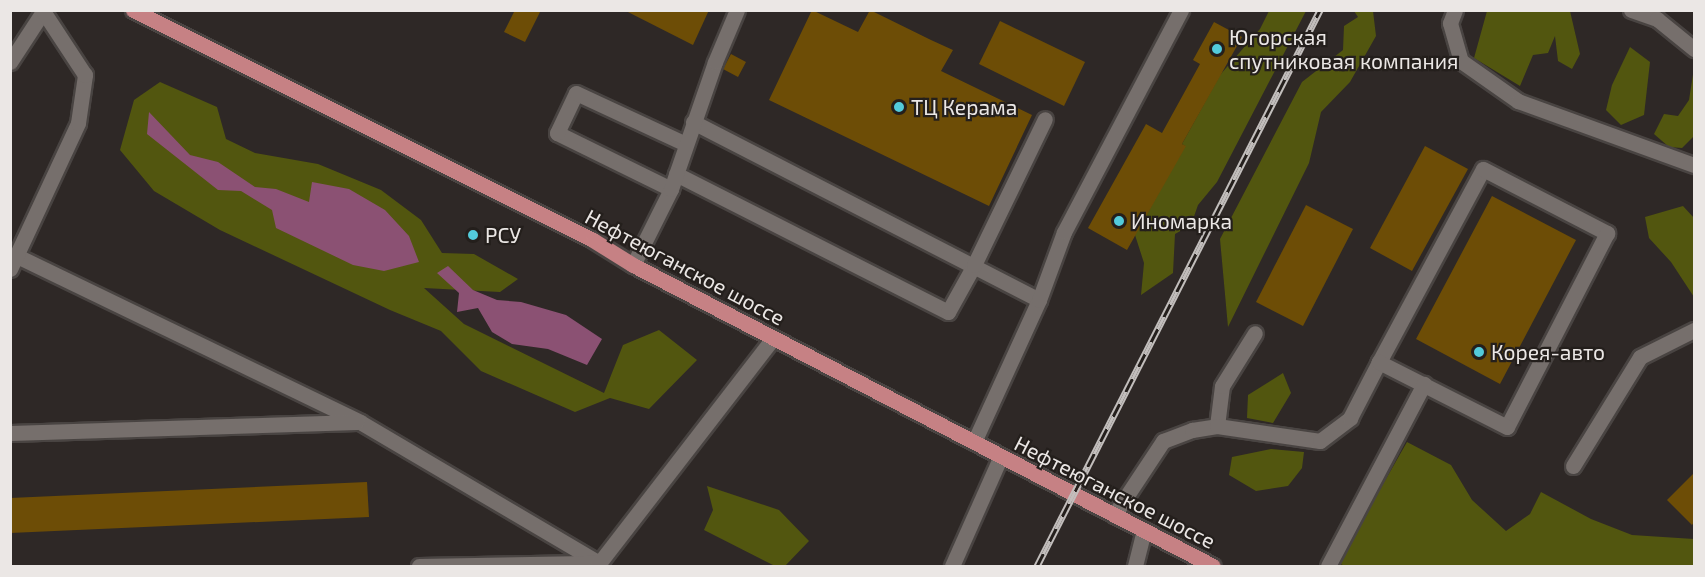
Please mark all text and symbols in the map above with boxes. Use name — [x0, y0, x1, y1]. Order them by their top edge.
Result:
place label: Югорская спутниковая компания — [1229, 24, 1458, 74]
marker: Югорская спутниковая компания — [1210, 42, 1224, 56]
place label: ТЦ Керама — [911, 94, 1017, 120]
marker: ТЦ Керама — [892, 100, 906, 114]
street label: Нефтеюганское шоссе — [581, 204, 789, 330]
place label: Иномарка — [1131, 208, 1232, 234]
marker: Иномарка — [1112, 214, 1126, 228]
place label: РСУ — [485, 222, 521, 248]
marker: РСУ — [466, 228, 480, 242]
place label: Корея-авто — [1491, 339, 1605, 365]
marker: Корея-авто — [1472, 345, 1486, 359]
street label: Нефтеюганское шоссе — [1010, 430, 1220, 554]

